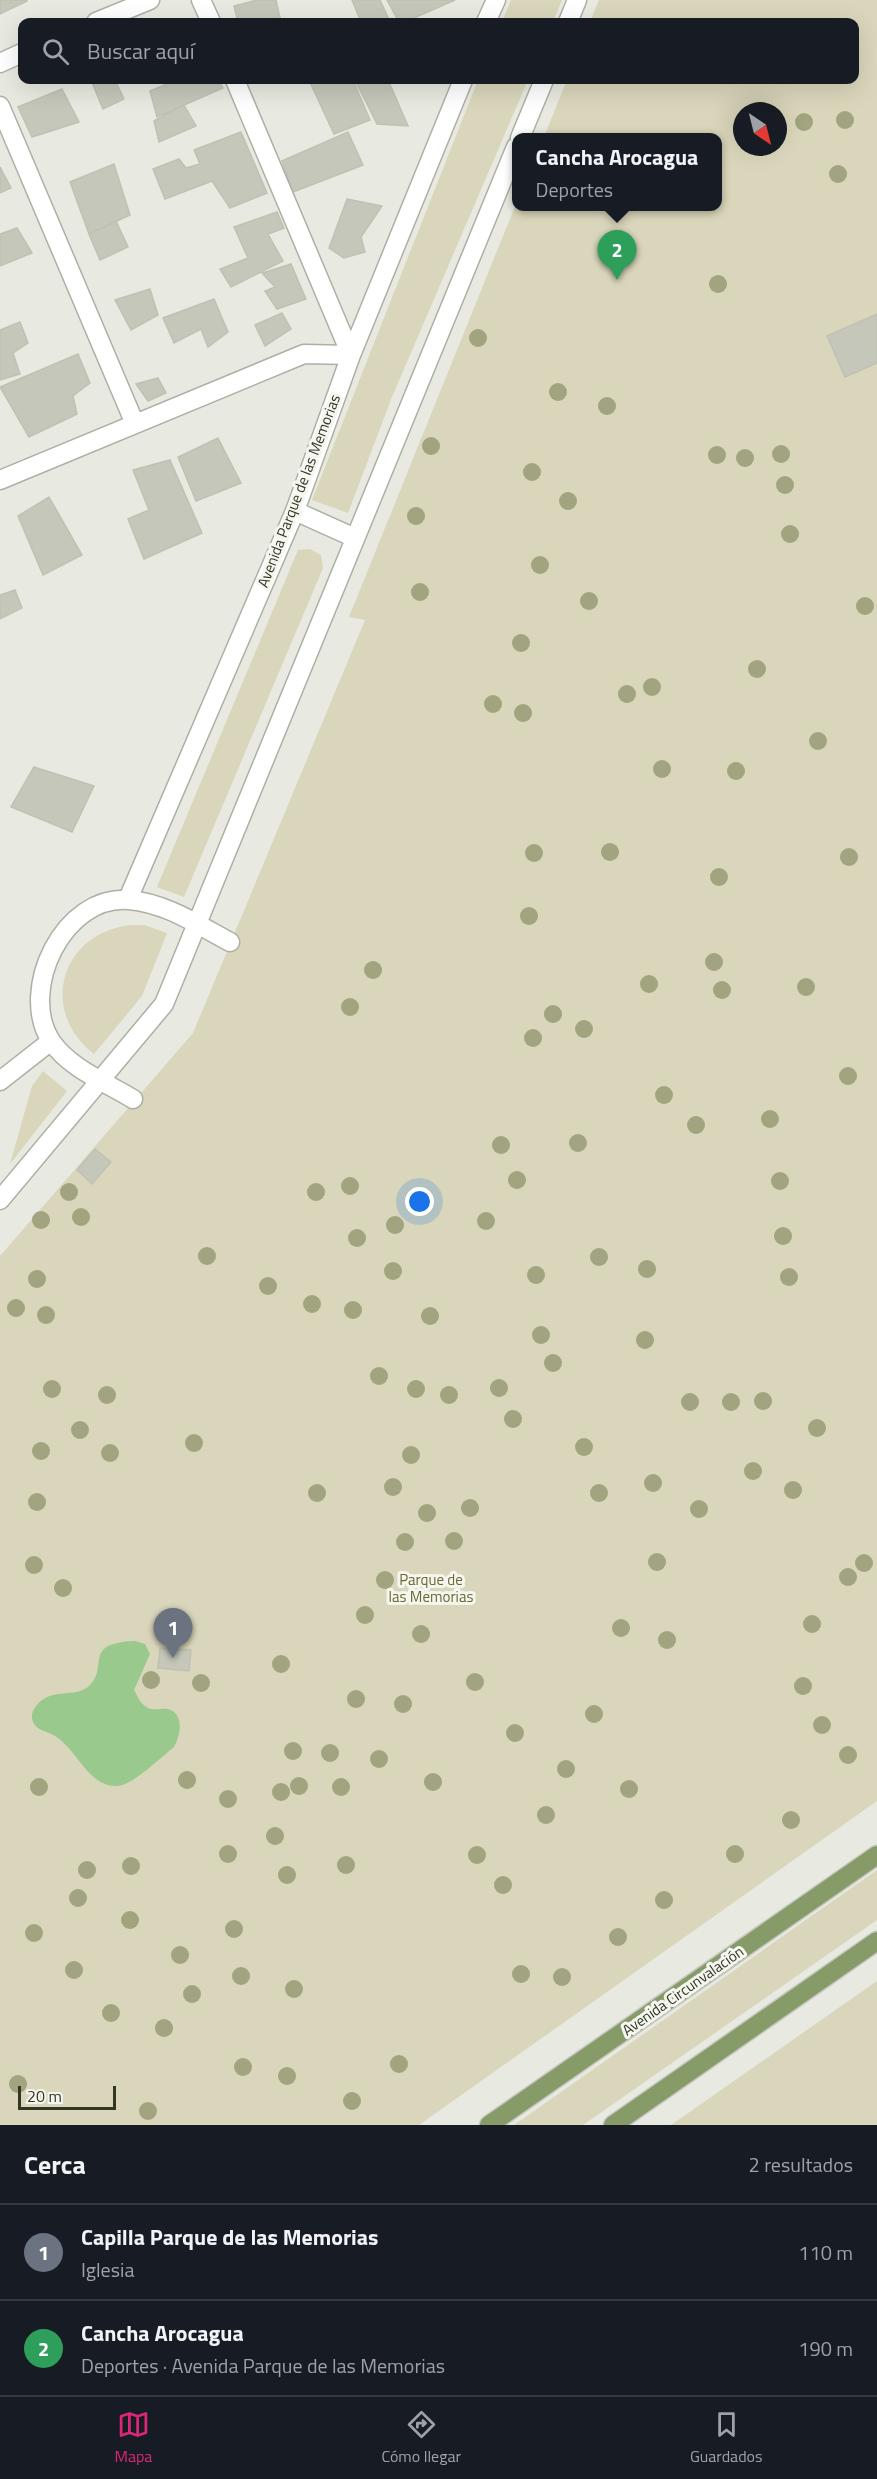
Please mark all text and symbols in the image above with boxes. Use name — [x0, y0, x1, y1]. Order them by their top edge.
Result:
search box — [18, 18, 859, 84]
text: Buscar aquí — [87, 34, 195, 68]
icon: search — [39, 35, 72, 68]
north arrow — [733, 102, 787, 156]
popup — [512, 133, 722, 211]
text: Cancha Arocagua — [536, 140, 698, 174]
text: Deportes — [536, 174, 613, 205]
pin: 2 — [598, 230, 636, 280]
street label: Avenida Parque de las Memorias — [251, 391, 346, 591]
your location — [405, 1187, 434, 1216]
park label: Parque de las Memorias — [389, 1568, 473, 1608]
pin: 1 — [154, 1608, 192, 1658]
street label: Avenida Circunvalación — [617, 1940, 748, 2041]
scale bar — [18, 2083, 116, 2110]
text: 20 m — [27, 2084, 62, 2108]
text: Cerca — [24, 2145, 86, 2184]
text: 2 resultados — [749, 2149, 853, 2180]
text: Capilla Parque de las Memorias — [81, 2220, 378, 2254]
text: 1 — [38, 2237, 49, 2268]
text: 110 m — [798, 2237, 853, 2268]
text: Iglesia — [81, 2254, 134, 2285]
text: Cancha Arocagua — [81, 2316, 244, 2350]
text: 2 — [38, 2333, 49, 2364]
text: 190 m — [798, 2333, 853, 2364]
text: Deportes · Avenida Parque de las Memorias — [81, 2350, 445, 2381]
tab: Mapa — [114, 2408, 152, 2468]
tab: Cómo llegar — [381, 2408, 461, 2468]
tab: Guardados — [690, 2408, 762, 2468]

